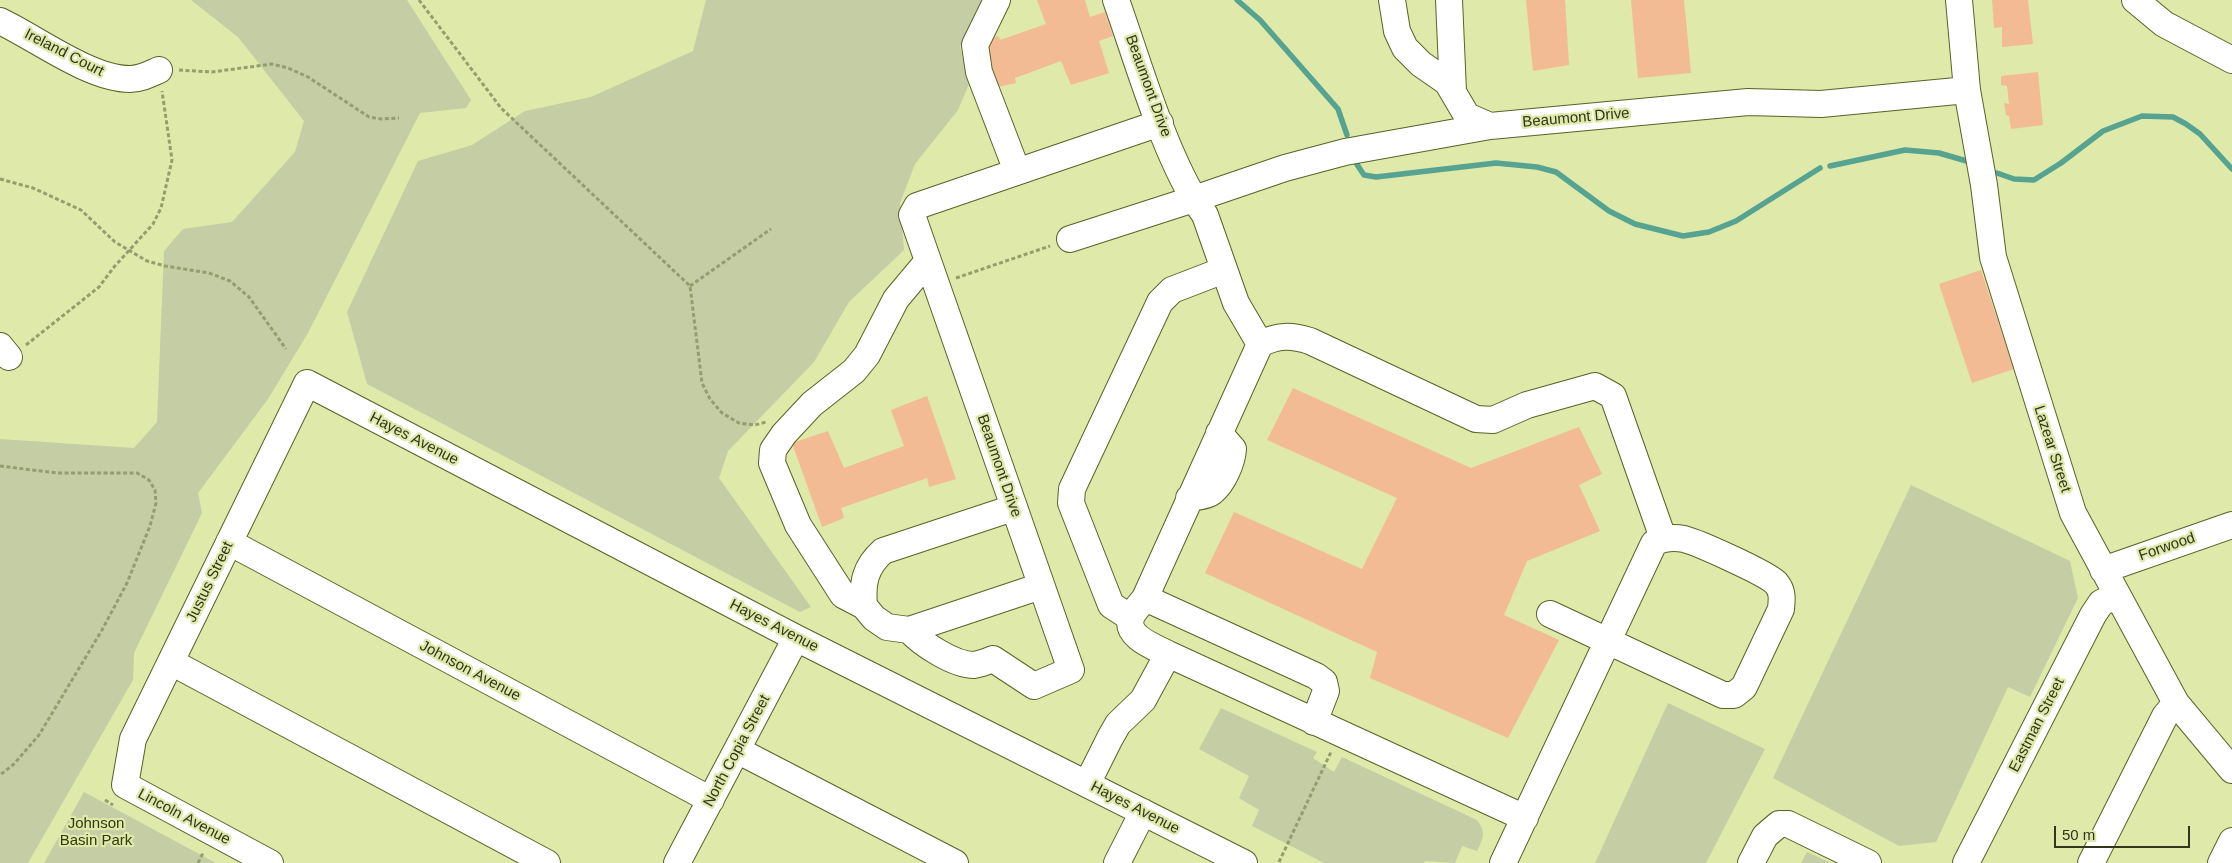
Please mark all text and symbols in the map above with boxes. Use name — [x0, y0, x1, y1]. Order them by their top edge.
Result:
street label: Ireland Court — [21, 25, 107, 81]
street label: Beaumont Drive — [1121, 32, 1175, 140]
street label: Beaumont Drive — [1522, 104, 1630, 132]
street label: Lazear Street — [2030, 403, 2074, 495]
street label: Hayes Avenue — [367, 409, 461, 469]
street label: Beaumont Drive — [973, 412, 1025, 520]
street label: Forwood — [2136, 529, 2198, 565]
street label: Justus Street — [183, 539, 237, 625]
street label: Hayes Avenue — [727, 596, 821, 656]
street label: Johnson Avenue — [417, 637, 523, 705]
street label: Eastman Street — [2006, 675, 2068, 775]
street label: North Copia Street — [700, 692, 774, 810]
street label: Hayes Avenue — [1088, 778, 1182, 838]
street label: Lincoln Avenue — [135, 785, 233, 849]
park label: Johnson Basin Park — [60, 815, 132, 850]
scale bar — [2057, 816, 2193, 848]
text: 50 m — [2062, 826, 2095, 843]

